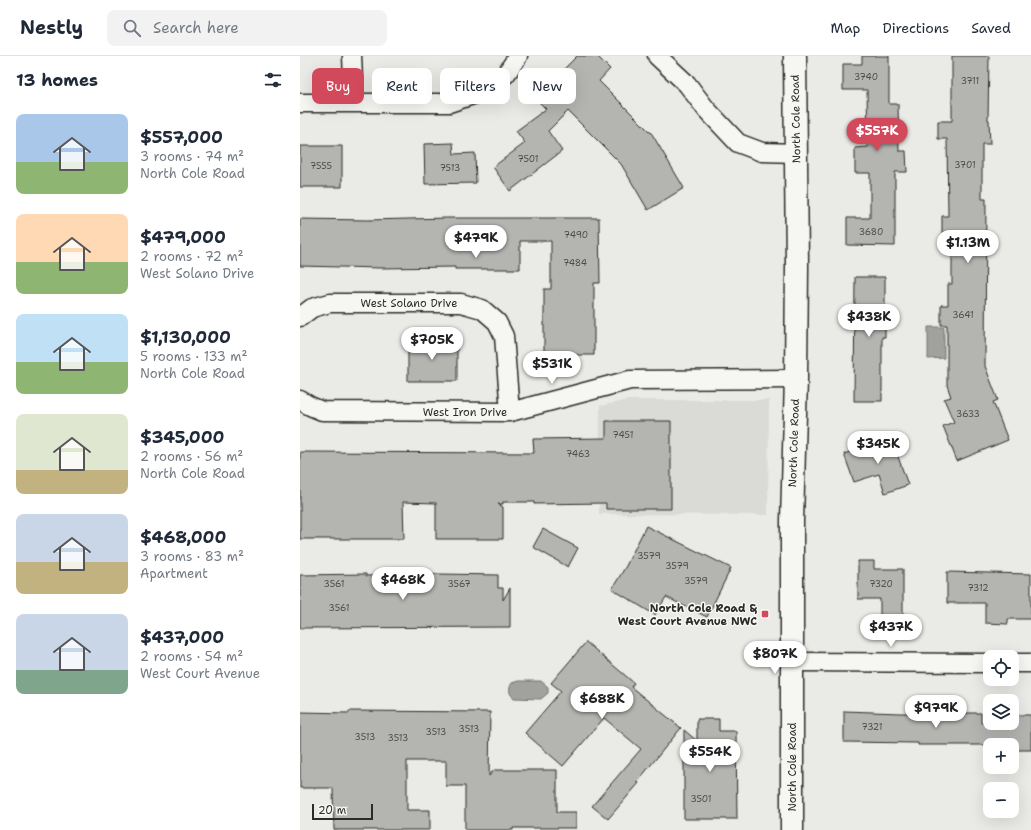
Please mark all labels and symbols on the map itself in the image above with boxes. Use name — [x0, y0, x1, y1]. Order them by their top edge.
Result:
house number: 3740 — [854, 71, 878, 83]
street label: North Cole Road — [788, 74, 804, 164]
house number: 3711 — [961, 75, 979, 87]
pin: $557K — [849, 118, 905, 152]
house number: 7501 — [517, 153, 539, 165]
house number: 3701 — [954, 159, 976, 171]
house number: 7555 — [310, 160, 332, 172]
house number: 7513 — [440, 162, 460, 174]
pin: $479K — [448, 225, 504, 259]
house number: 3680 — [859, 226, 883, 238]
house number: 7490 — [564, 229, 588, 241]
pin: $1.13M — [935, 230, 1001, 264]
house number: 7484 — [563, 257, 587, 269]
street label: West Solano Drive — [361, 296, 457, 311]
pin: $438K — [841, 304, 897, 338]
house number: 3641 — [952, 309, 974, 321]
pin: $705K — [404, 327, 460, 361]
pin: $531K — [524, 351, 580, 385]
street label: North Cole Road — [785, 398, 803, 488]
street label: West Iron Drive — [423, 405, 507, 420]
house number: 3633 — [956, 408, 980, 420]
house number: 7451 — [613, 429, 633, 441]
pin: $345K — [850, 431, 906, 465]
house number: 7463 — [566, 448, 590, 460]
house number: 3579 — [637, 550, 661, 562]
house number: 3579 — [665, 560, 689, 572]
pin: $468K — [375, 567, 431, 601]
house number: 3579 — [684, 575, 708, 587]
house number: 3561 — [324, 578, 344, 590]
house number: 3567 — [448, 578, 471, 590]
house number: 7320 — [869, 578, 893, 590]
house number: 7312 — [967, 582, 989, 594]
place label: North Cole Road & West Court Avenue NWC — [618, 601, 757, 629]
house number: 3561 — [329, 602, 349, 614]
marker: North Cole Road & West Court Avenue NWC — [760, 609, 770, 619]
pin: $437K — [863, 614, 919, 648]
pin: $807K — [747, 641, 803, 675]
pin: $688K — [574, 686, 630, 720]
pin: $979K — [908, 695, 964, 729]
house number: 7321 — [862, 721, 882, 733]
house number: 3513 — [459, 723, 479, 735]
street label: North Cole Road — [785, 723, 800, 811]
house number: 3513 — [426, 726, 446, 738]
house number: 3513 — [355, 731, 375, 743]
house number: 3513 — [388, 732, 408, 744]
pin: $554K — [682, 739, 738, 773]
house number: 3501 — [690, 793, 712, 805]
scale bar — [312, 802, 373, 821]

